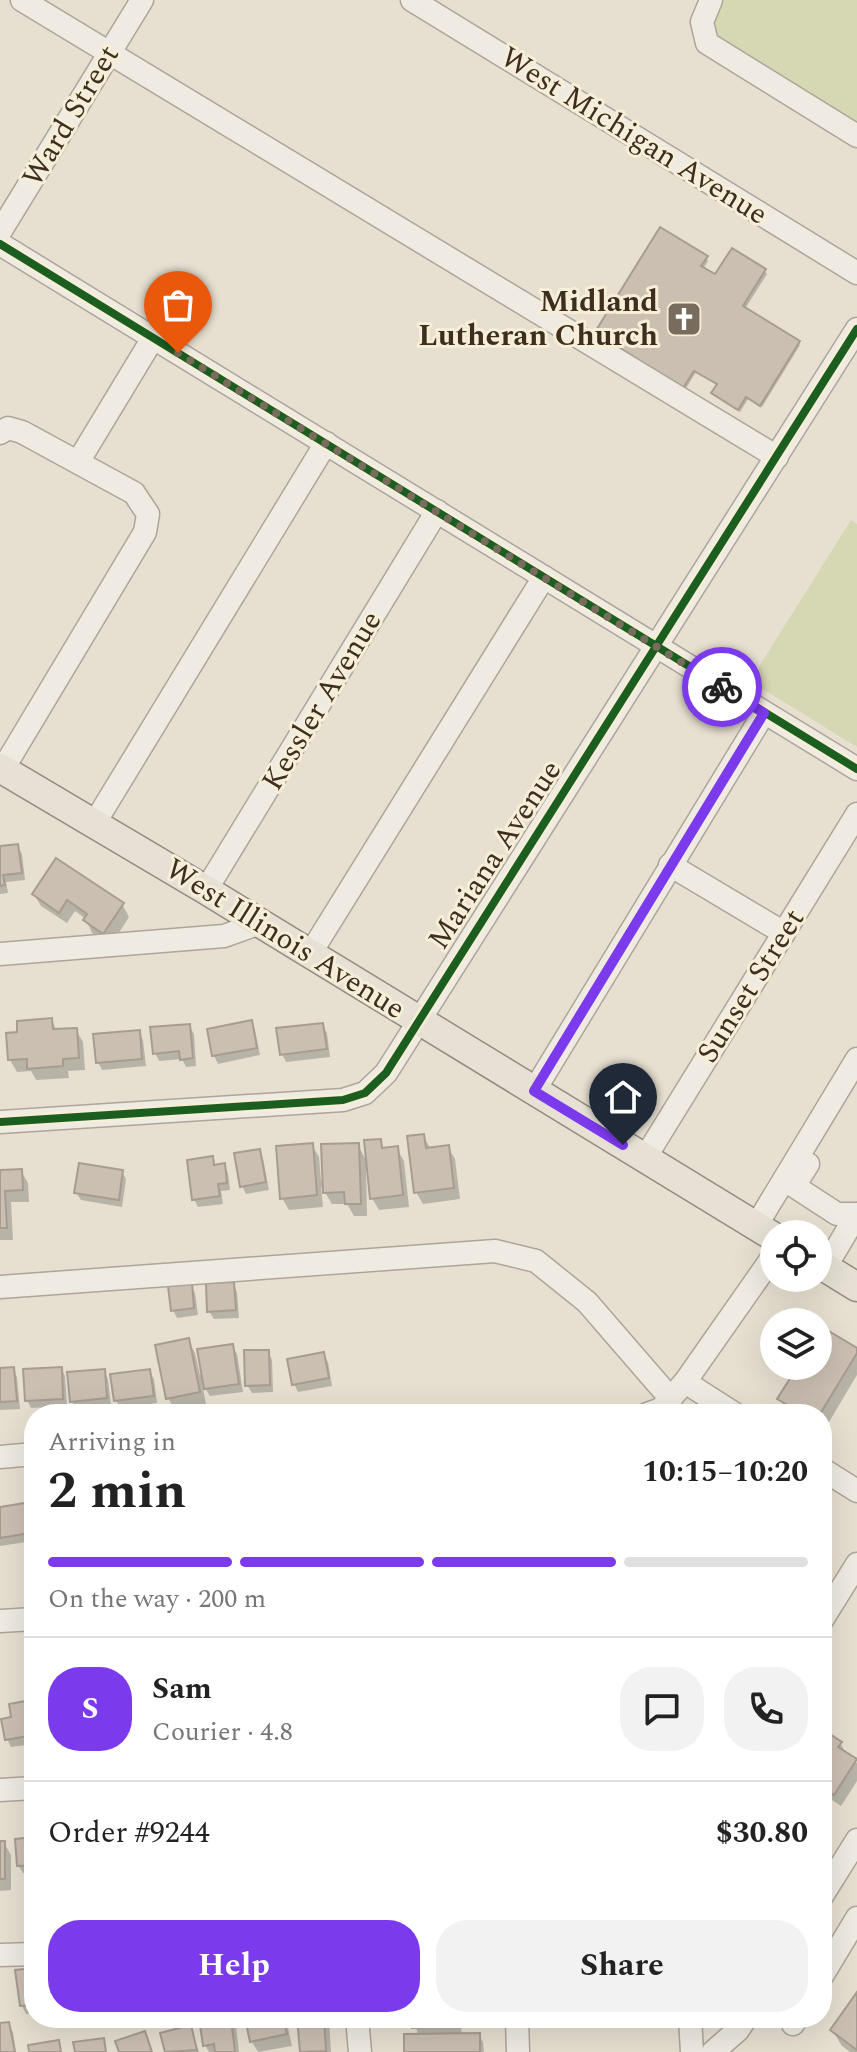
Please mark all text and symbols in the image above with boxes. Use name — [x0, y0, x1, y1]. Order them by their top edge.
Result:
street label: West Michigan Avenue — [491, 35, 777, 237]
street label: Ward Street — [10, 36, 132, 196]
pin — [144, 271, 212, 353]
place label: Midland Lutheran Church — [418, 279, 658, 359]
icon: bag — [156, 283, 200, 327]
church icon: Midland Lutheran Church — [665, 300, 703, 338]
street label: Kessler Avenue — [250, 602, 394, 800]
courier — [682, 647, 762, 727]
icon: bike — [700, 665, 744, 709]
street label: Mariana Avenue — [416, 751, 574, 959]
street label: West Illinois Avenue — [156, 847, 414, 1031]
street label: Sunset Street — [685, 900, 817, 1072]
pin — [589, 1063, 657, 1145]
icon: home — [601, 1075, 645, 1119]
map controls — [760, 1220, 832, 1380]
button: locate — [760, 1220, 832, 1292]
button: layers — [760, 1308, 832, 1380]
text: Arriving in — [48, 1422, 176, 1462]
text: 10:15–10:20 — [642, 1449, 808, 1495]
text: 2 min — [48, 1452, 186, 1531]
text: On the way · 200 m — [48, 1579, 266, 1619]
text: Sam — [152, 1666, 212, 1712]
button: chat — [620, 1667, 704, 1751]
button: phone — [724, 1667, 808, 1751]
text: S — [81, 1686, 99, 1732]
text: Courier · 4.8 — [152, 1712, 293, 1752]
text: Order #9244 — [48, 1810, 210, 1856]
text: $30.80 — [716, 1810, 808, 1856]
button: Help — [48, 1920, 420, 2012]
button: Share — [436, 1920, 808, 2012]

